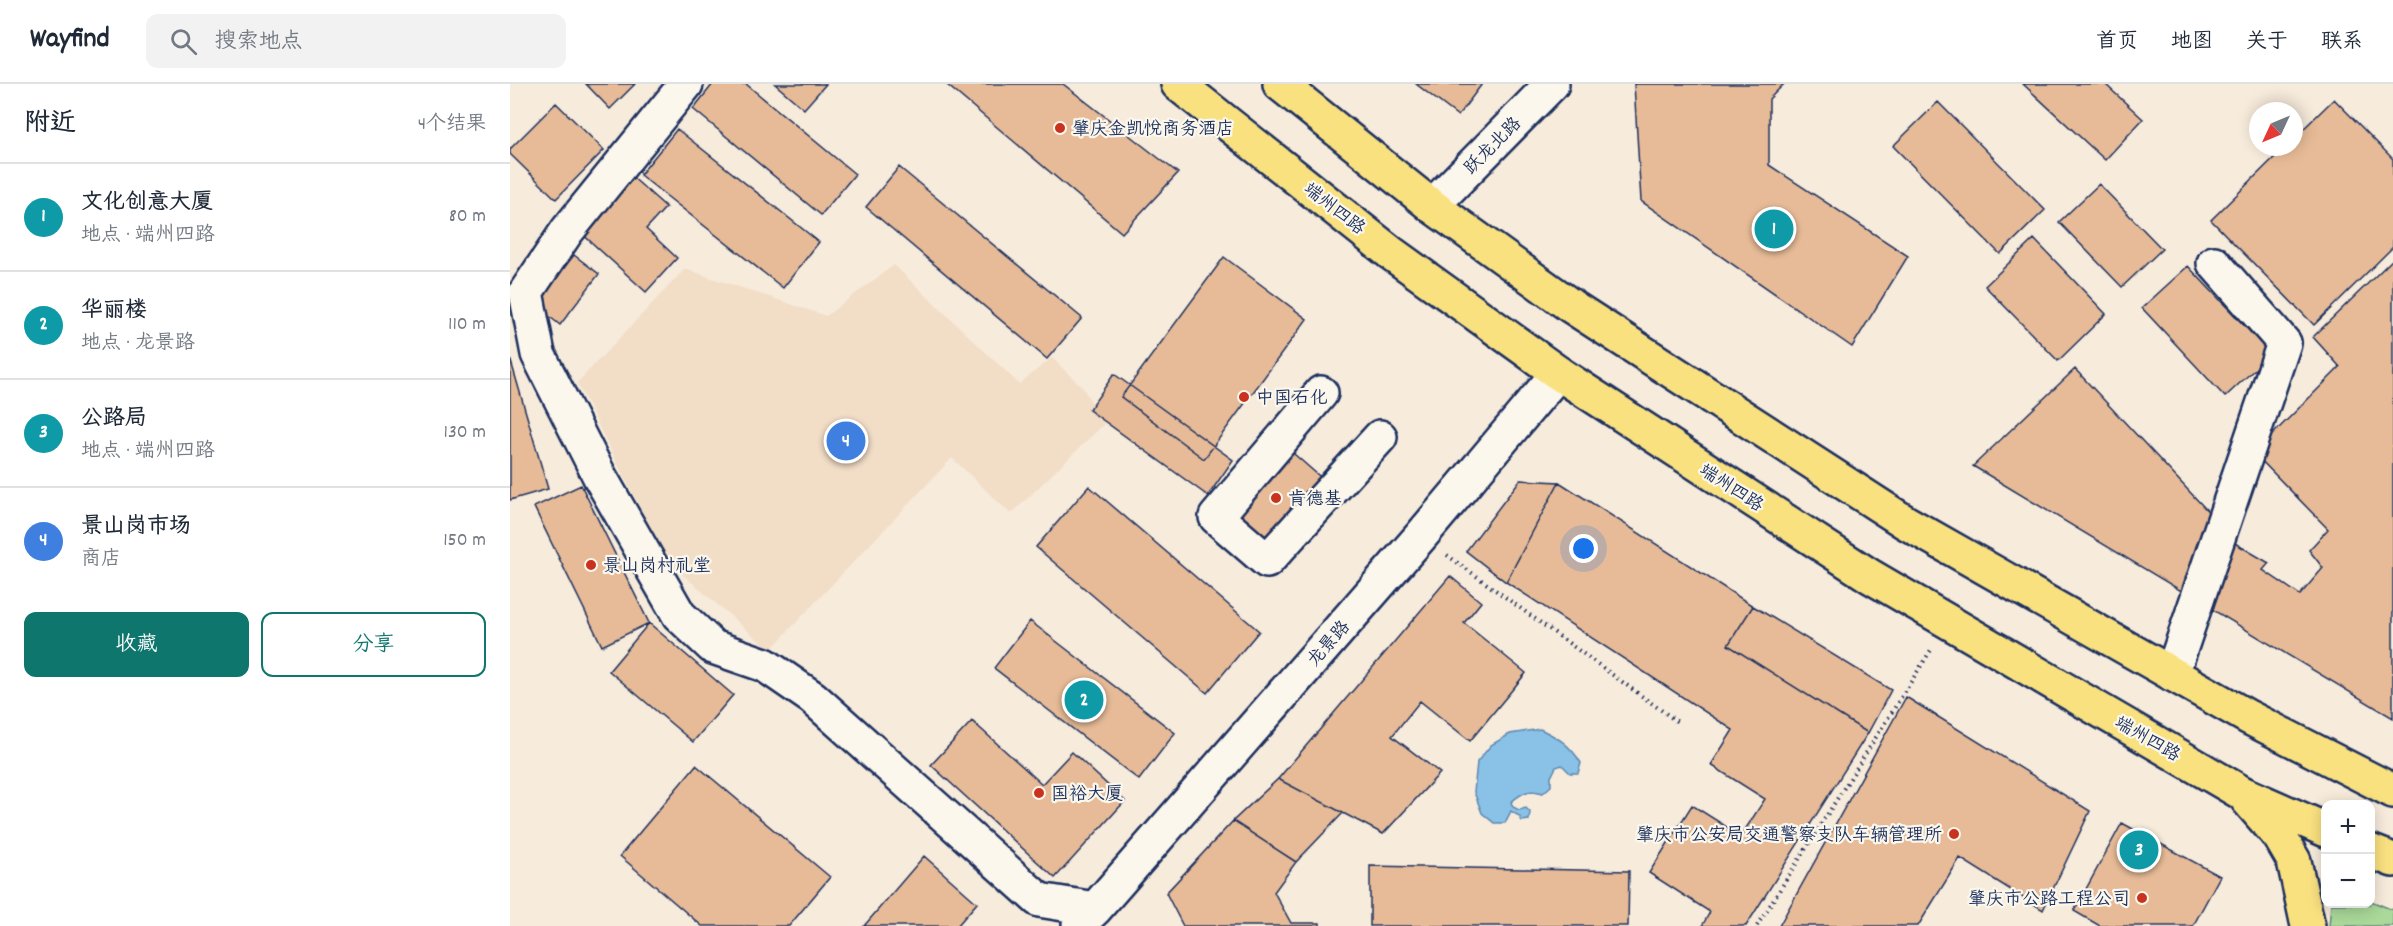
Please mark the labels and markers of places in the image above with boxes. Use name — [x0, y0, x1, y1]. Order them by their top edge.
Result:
place label: 肇庆金凯悦商务酒店 — [1072, 118, 1234, 143]
marker: 肇庆金凯悦商务酒店 — [1053, 121, 1067, 135]
pin: 1 — [1754, 206, 1794, 252]
place label: 中国石化 — [1256, 387, 1328, 412]
marker: 中国石化 — [1237, 390, 1251, 404]
pin: 4 — [826, 418, 866, 464]
place label: 肯德基 — [1288, 488, 1342, 513]
marker: 肯德基 — [1269, 491, 1283, 505]
place label: 景山岗村礼堂 — [603, 555, 711, 580]
marker: 景山岗村礼堂 — [584, 558, 598, 572]
pin: 2 — [1064, 678, 1104, 722]
place label: 国裕大厦 — [1051, 783, 1123, 808]
marker: 国裕大厦 — [1032, 786, 1046, 800]
place label: 肇庆市公安局交通警察支队车辆管理所 — [1636, 824, 1942, 849]
marker: 肇庆市公安局交通警察支队车辆管理所 — [1947, 827, 1961, 841]
pin: 3 — [2120, 828, 2158, 873]
place label: 肇庆市公路工程公司 — [1968, 888, 2130, 913]
marker: 肇庆市公路工程公司 — [2135, 891, 2149, 905]

